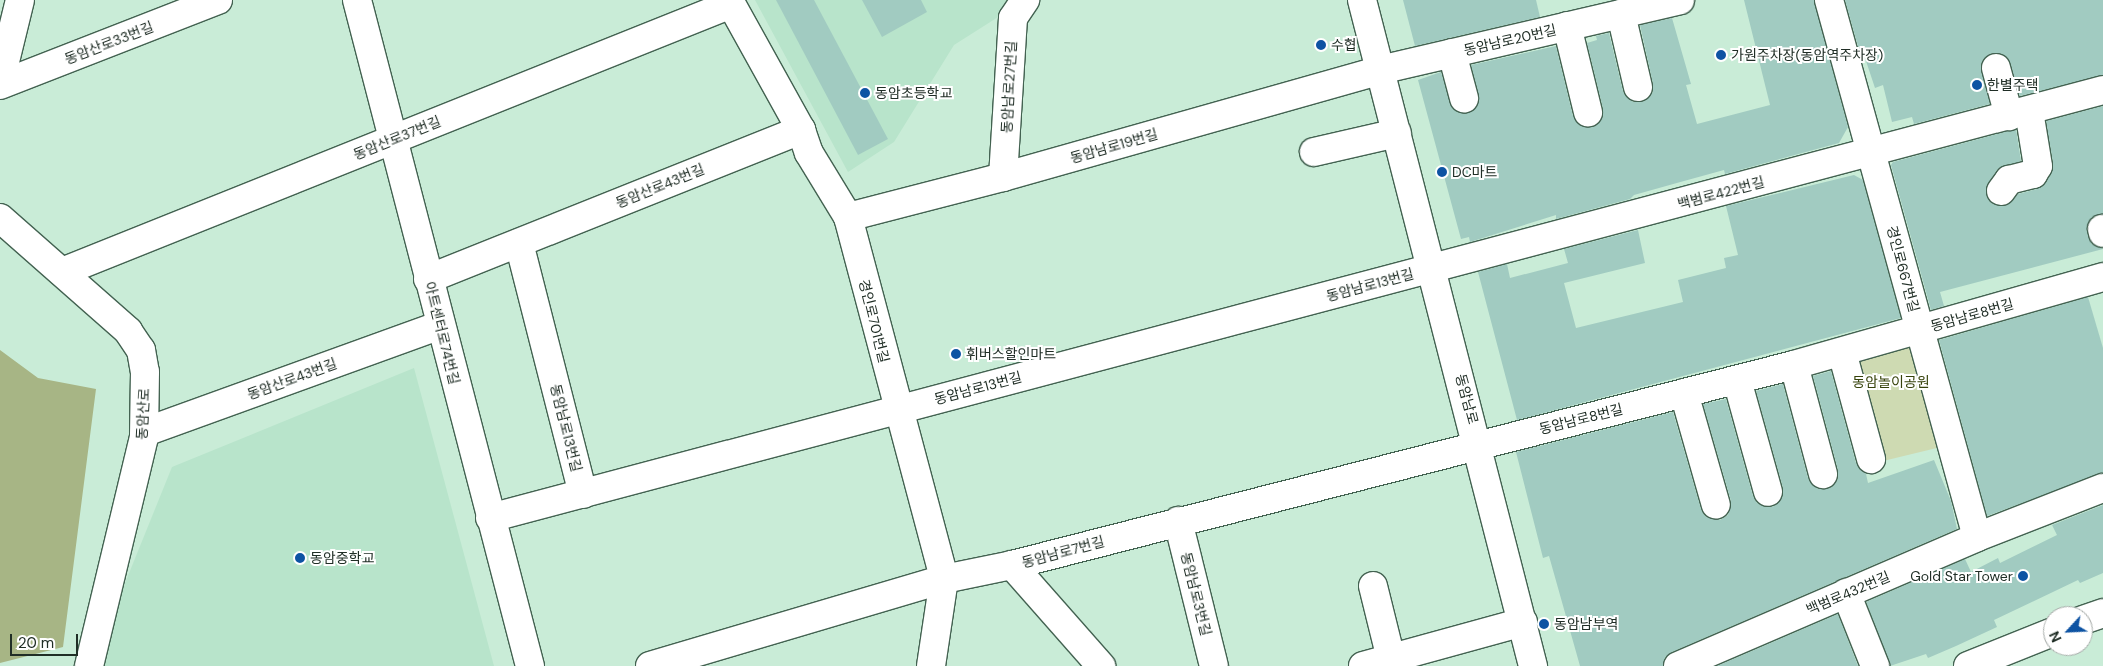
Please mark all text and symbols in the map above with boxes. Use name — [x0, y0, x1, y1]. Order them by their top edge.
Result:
street label: 동암산로33번길 — [62, 18, 156, 68]
street label: 동암남로20번길 — [1462, 21, 1558, 59]
place label: 수협 — [1331, 37, 1357, 53]
marker: 수협 — [1315, 39, 1327, 51]
street label: 동암남로27번길 — [998, 40, 1020, 134]
place label: 가원주차장(동암역주차장) — [1731, 47, 1883, 63]
marker: 가원주차장(동암역주차장) — [1715, 49, 1727, 61]
place label: 한별주택 — [1987, 77, 2039, 93]
marker: 한별주택 — [1971, 79, 1983, 91]
place label: 동암초등학교 — [875, 85, 952, 101]
marker: 동암초등학교 — [859, 87, 871, 99]
street label: 동암산로37번길 — [351, 113, 443, 163]
street label: 동암남로19번길 — [1068, 125, 1160, 167]
street label: 동암산로43번길 — [613, 161, 707, 211]
place label: DC마트 — [1452, 164, 1497, 180]
marker: DC마트 — [1436, 166, 1448, 178]
street label: 백범로422번길 — [1676, 173, 1766, 213]
street label: 경인로667번길 — [1883, 224, 1923, 314]
street label: 동암남로13번길 — [1324, 265, 1416, 305]
street label: 경인로701번길 — [855, 277, 893, 365]
street label: 아트센터로74번길 — [421, 280, 463, 386]
street label: 동암남로8번길 — [1928, 295, 2016, 335]
place label: 휘버스할인마트 — [966, 346, 1056, 362]
marker: 휘버스할인마트 — [950, 348, 962, 360]
street label: 동암산로43번길 — [245, 355, 339, 403]
street label: 동암남로13번길 — [932, 368, 1024, 408]
street label: 동암남로 — [1452, 372, 1482, 426]
park label: 동암놀이공원 — [1852, 374, 1930, 390]
street label: 동암남로13번길 — [547, 382, 585, 474]
street label: 동암산로 — [133, 388, 153, 440]
street label: 동암남로8번길 — [1537, 400, 1625, 438]
street label: 동암남로7번길 — [1020, 533, 1106, 571]
place label: 동암중학교 — [310, 550, 374, 566]
street label: 동암남로3번길 — [1178, 550, 1214, 638]
marker: 동암중학교 — [294, 552, 306, 564]
street label: 백범로432번길 — [1804, 568, 1892, 618]
place label: Gold Star Tower — [1910, 568, 2013, 584]
marker: Gold Star Tower — [2017, 570, 2029, 582]
north arrow — [2043, 606, 2093, 656]
place label: 동암남부역 — [1554, 616, 1618, 632]
marker: 동암남부역 — [1538, 618, 1550, 630]
scale bar — [12, 624, 80, 656]
text: N — [2045, 628, 2066, 645]
text: 20 m — [18, 633, 54, 653]

